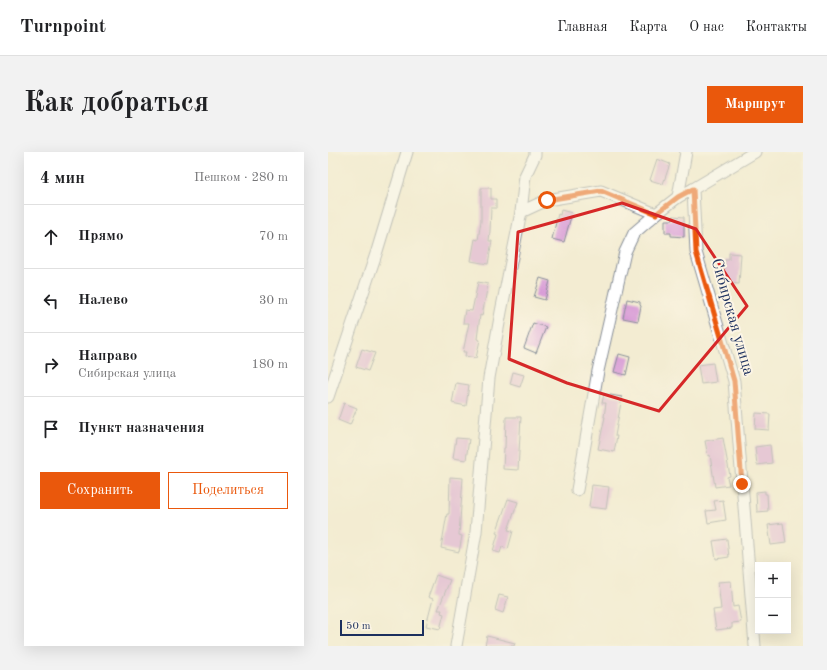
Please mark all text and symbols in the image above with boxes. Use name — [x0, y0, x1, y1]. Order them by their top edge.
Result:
text: Turnpoint — [20, 18, 106, 37]
text: Главная — [557, 20, 607, 34]
text: Карта — [629, 20, 667, 34]
text: О нас — [689, 20, 724, 34]
text: Контакты — [746, 20, 807, 34]
button: Маршрут — [707, 86, 803, 123]
text: Как добраться — [24, 90, 209, 118]
text: 4 мин — [40, 170, 85, 187]
text: Пешком · 280 m — [194, 171, 288, 184]
route start — [538, 191, 556, 209]
icon: ahead — [40, 226, 62, 248]
text: Прямо — [78, 229, 124, 244]
text: 70 m — [259, 230, 288, 243]
street label: Сибирская улица — [708, 257, 756, 377]
icon: left — [40, 290, 62, 312]
text: Налево — [78, 293, 128, 308]
text: 30 m — [259, 294, 288, 307]
text: Направо — [78, 349, 137, 364]
icon: right — [40, 354, 62, 376]
text: 180 m — [251, 358, 288, 371]
text: Сибирская улица — [78, 367, 176, 380]
icon: arrive — [40, 418, 62, 440]
text: Пункт назначения — [78, 421, 205, 436]
button: Сохранить — [40, 472, 160, 509]
button: Поделиться — [168, 472, 288, 509]
route end — [733, 475, 751, 493]
map controls — [755, 562, 791, 634]
button: + — [755, 562, 791, 598]
button: − — [755, 598, 791, 634]
scale bar — [340, 618, 424, 637]
text: 50 m — [346, 621, 371, 632]

